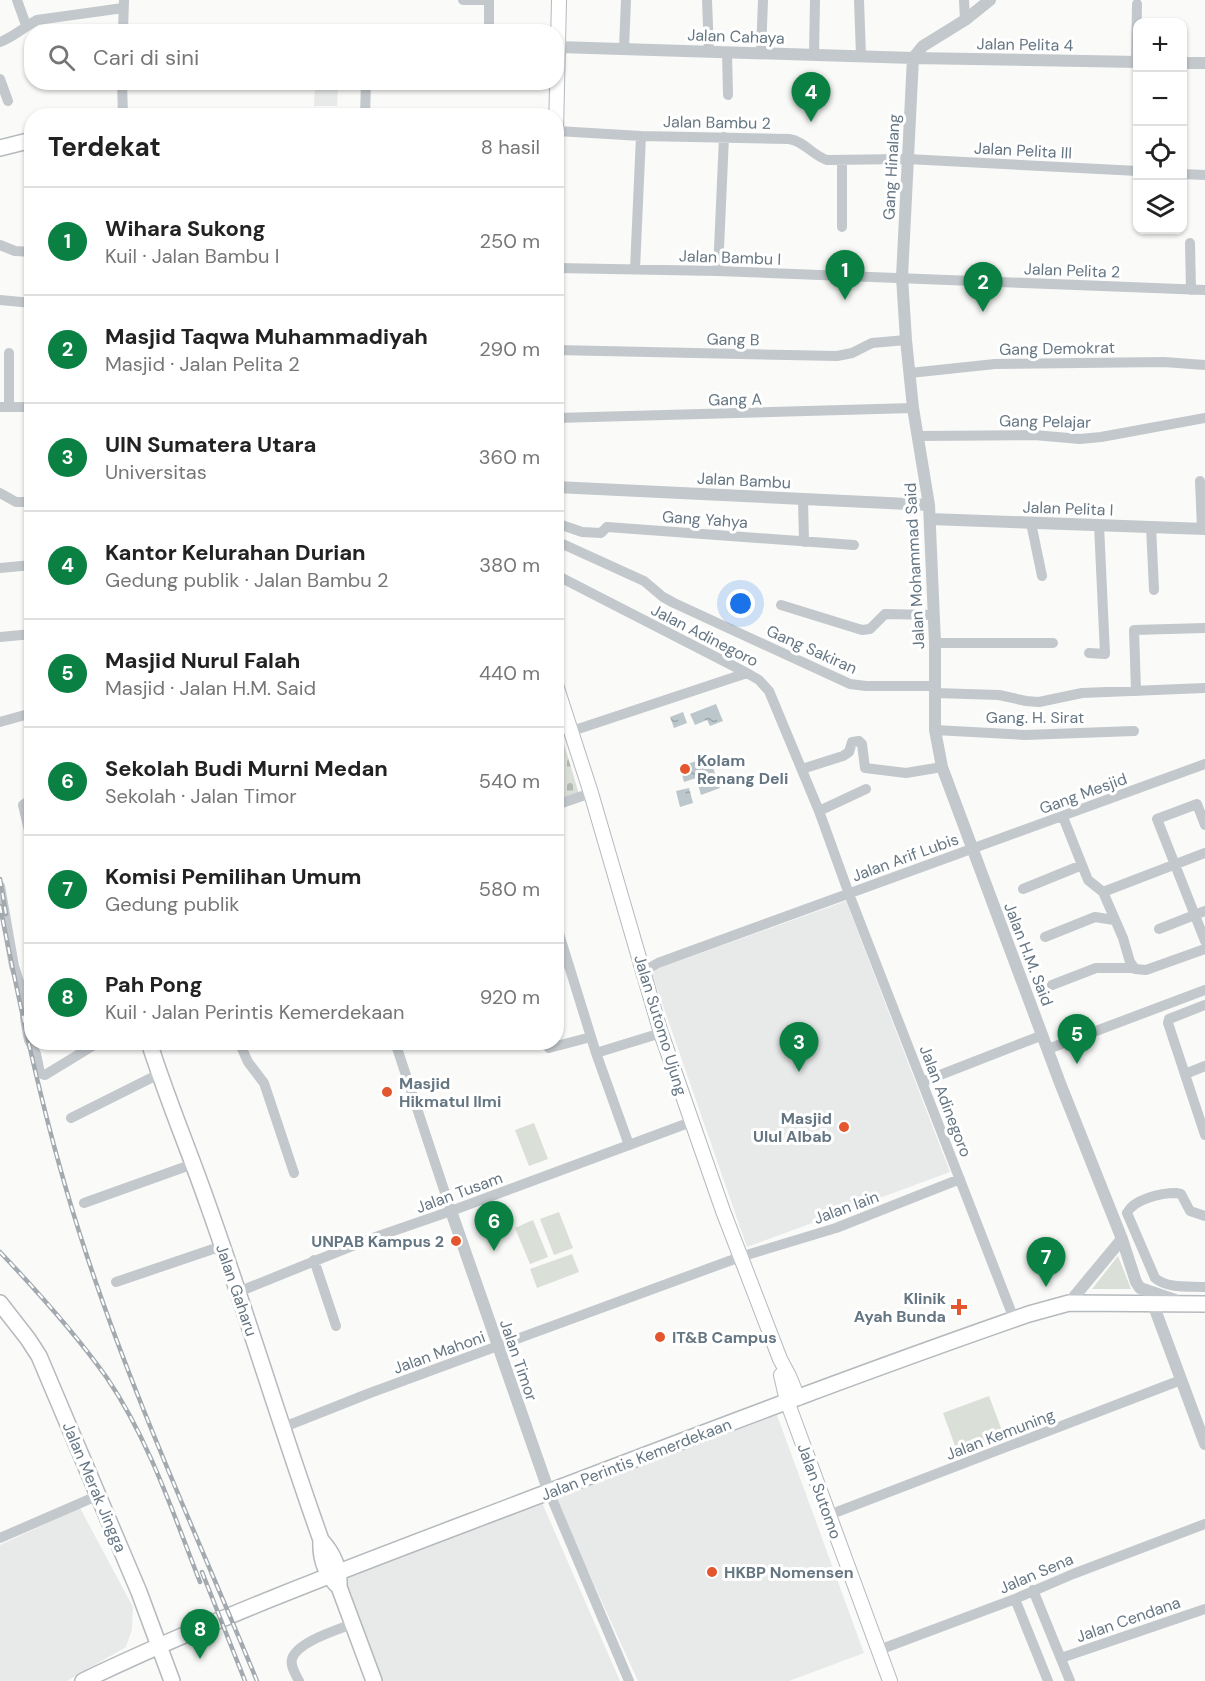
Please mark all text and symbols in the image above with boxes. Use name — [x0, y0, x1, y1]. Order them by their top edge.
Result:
map controls — [1133, 18, 1187, 234]
button: + — [1133, 18, 1187, 72]
search box — [24, 24, 564, 90]
street label: Jalan Cahaya — [687, 24, 785, 49]
street label: Jalan Pelita 4 — [976, 33, 1074, 56]
icon: search — [45, 41, 78, 74]
text: Cari di sini — [93, 43, 199, 72]
pin: 4 — [792, 72, 830, 122]
button: − — [1133, 72, 1187, 126]
street label: Jalan Bambu 2 — [663, 111, 771, 134]
street label: Gang Hinalang — [878, 113, 905, 221]
button: locate — [1133, 126, 1187, 180]
text: Terdekat — [48, 130, 161, 164]
text: 8 hasil — [481, 134, 540, 160]
street label: Jalan Pelita III — [973, 137, 1073, 164]
button: layers — [1133, 180, 1187, 234]
text: Wihara Sukong — [105, 214, 266, 243]
text: 1 — [64, 228, 71, 254]
text: 250 m — [479, 228, 540, 254]
text: Kuil · Jalan Bambu I — [105, 243, 279, 269]
street label: Jalan Bambu I — [679, 245, 781, 270]
pin: 1 — [826, 250, 864, 300]
street label: Jalan Pelita 2 — [1024, 258, 1120, 283]
pin: 2 — [964, 262, 1002, 312]
text: Masjid Taqwa Muhammadiyah — [105, 322, 428, 351]
street label: Gang B — [706, 329, 760, 350]
text: 2 — [62, 336, 73, 362]
text: 290 m — [479, 336, 540, 362]
street label: Gang Demokrat — [999, 337, 1115, 360]
text: Masjid · Jalan Pelita 2 — [105, 351, 300, 377]
street label: Gang A — [708, 389, 762, 410]
street label: Gang Pelajar — [999, 410, 1091, 433]
text: UIN Sumatera Utara — [105, 430, 317, 459]
text: 3 — [61, 444, 74, 470]
text: 360 m — [479, 444, 540, 470]
text: Universitas — [105, 459, 207, 485]
street label: Jalan Bambu — [696, 468, 792, 493]
street label: Jalan Mohammad Said — [900, 482, 929, 650]
street label: Jalan Pelita I — [1022, 496, 1114, 521]
street label: Gang Yahya — [661, 506, 749, 533]
text: Kantor Kelurahan Durian — [105, 538, 366, 567]
text: 4 — [61, 552, 74, 578]
text: 380 m — [479, 552, 540, 578]
text: Gedung publik · Jalan Bambu 2 — [105, 567, 389, 593]
your location — [726, 589, 755, 618]
street label: Jalan Adinegoro — [647, 599, 762, 672]
street label: Gang Sakiran — [763, 620, 860, 679]
text: Masjid Nurul Falah — [105, 646, 300, 675]
text: 5 — [61, 660, 74, 686]
text: 440 m — [479, 660, 540, 686]
text: Masjid · Jalan H.M. Said — [105, 675, 316, 701]
street label: Gang. H. Sirat — [986, 707, 1084, 728]
place label: Kolam Renang Deli — [697, 750, 788, 789]
text: Sekolah Budi Murni Medan — [105, 754, 388, 783]
marker: Kolam Renang Deli — [678, 762, 692, 776]
text: 6 — [61, 768, 74, 794]
text: 540 m — [479, 768, 540, 794]
street label: Gang Mesjid — [1037, 768, 1130, 819]
text: Sekolah · Jalan Timor — [105, 783, 297, 809]
street label: Jalan Arif Lubis — [849, 828, 961, 886]
text: Komisi Pemilihan Umum — [105, 862, 362, 891]
text: 7 — [62, 876, 73, 902]
text: 580 m — [479, 876, 540, 902]
text: Gedung publik — [105, 891, 239, 917]
street label: Jalan H.M. Said — [999, 899, 1058, 1009]
street label: Jalan Sutomo Ujung — [629, 952, 692, 1098]
text: Pah Pong — [105, 970, 203, 999]
text: 8 — [61, 984, 74, 1010]
text: 920 m — [480, 984, 540, 1010]
text: Kuil · Jalan Perintis Kemerdekaan — [105, 999, 404, 1025]
pin: 5 — [1058, 1014, 1096, 1064]
pin: 3 — [780, 1022, 818, 1072]
street label: Jalan Adinegoro — [915, 1042, 976, 1160]
place label: Masjid Hikmatul Ilmi — [399, 1073, 501, 1112]
marker: Masjid Hikmatul Ilmi — [380, 1085, 394, 1099]
place label: Masjid Ulul Albab — [753, 1108, 832, 1147]
marker: Masjid Ulul Albab — [837, 1120, 851, 1134]
street label: Jalan Tusam — [413, 1167, 505, 1218]
street label: Jalan Iain — [811, 1186, 882, 1229]
pin: 6 — [474, 1202, 514, 1251]
place label: UNPAB Kampus 2 — [311, 1231, 444, 1252]
marker: UNPAB Kampus 2 — [449, 1234, 463, 1248]
pin: 7 — [1026, 1238, 1066, 1287]
street label: Jalan Gaharu — [211, 1241, 262, 1339]
place label: Klinik Ayah Bunda — [854, 1288, 947, 1327]
marker: Klinik Ayah Bunda — [950, 1298, 968, 1316]
street label: Jalan Timor — [495, 1317, 542, 1404]
street label: Jalan Mahoni — [390, 1326, 488, 1379]
place label: IT&B Campus — [672, 1327, 777, 1348]
marker: IT&B Campus — [653, 1330, 667, 1344]
street label: Jalan Kemuning — [943, 1404, 1058, 1465]
street label: Jalan Perintis Kemerdekaan — [538, 1413, 734, 1506]
street label: Jalan Merak Jingga — [58, 1419, 131, 1556]
street label: Jalan Sutomo — [793, 1441, 847, 1542]
street label: Jalan Sena — [996, 1548, 1077, 1599]
place label: HKBP Nomensen — [724, 1562, 854, 1583]
marker: HKBP Nomensen — [705, 1565, 719, 1579]
street label: Jalan Cendana — [1073, 1592, 1183, 1647]
pin: 8 — [180, 1610, 220, 1659]

